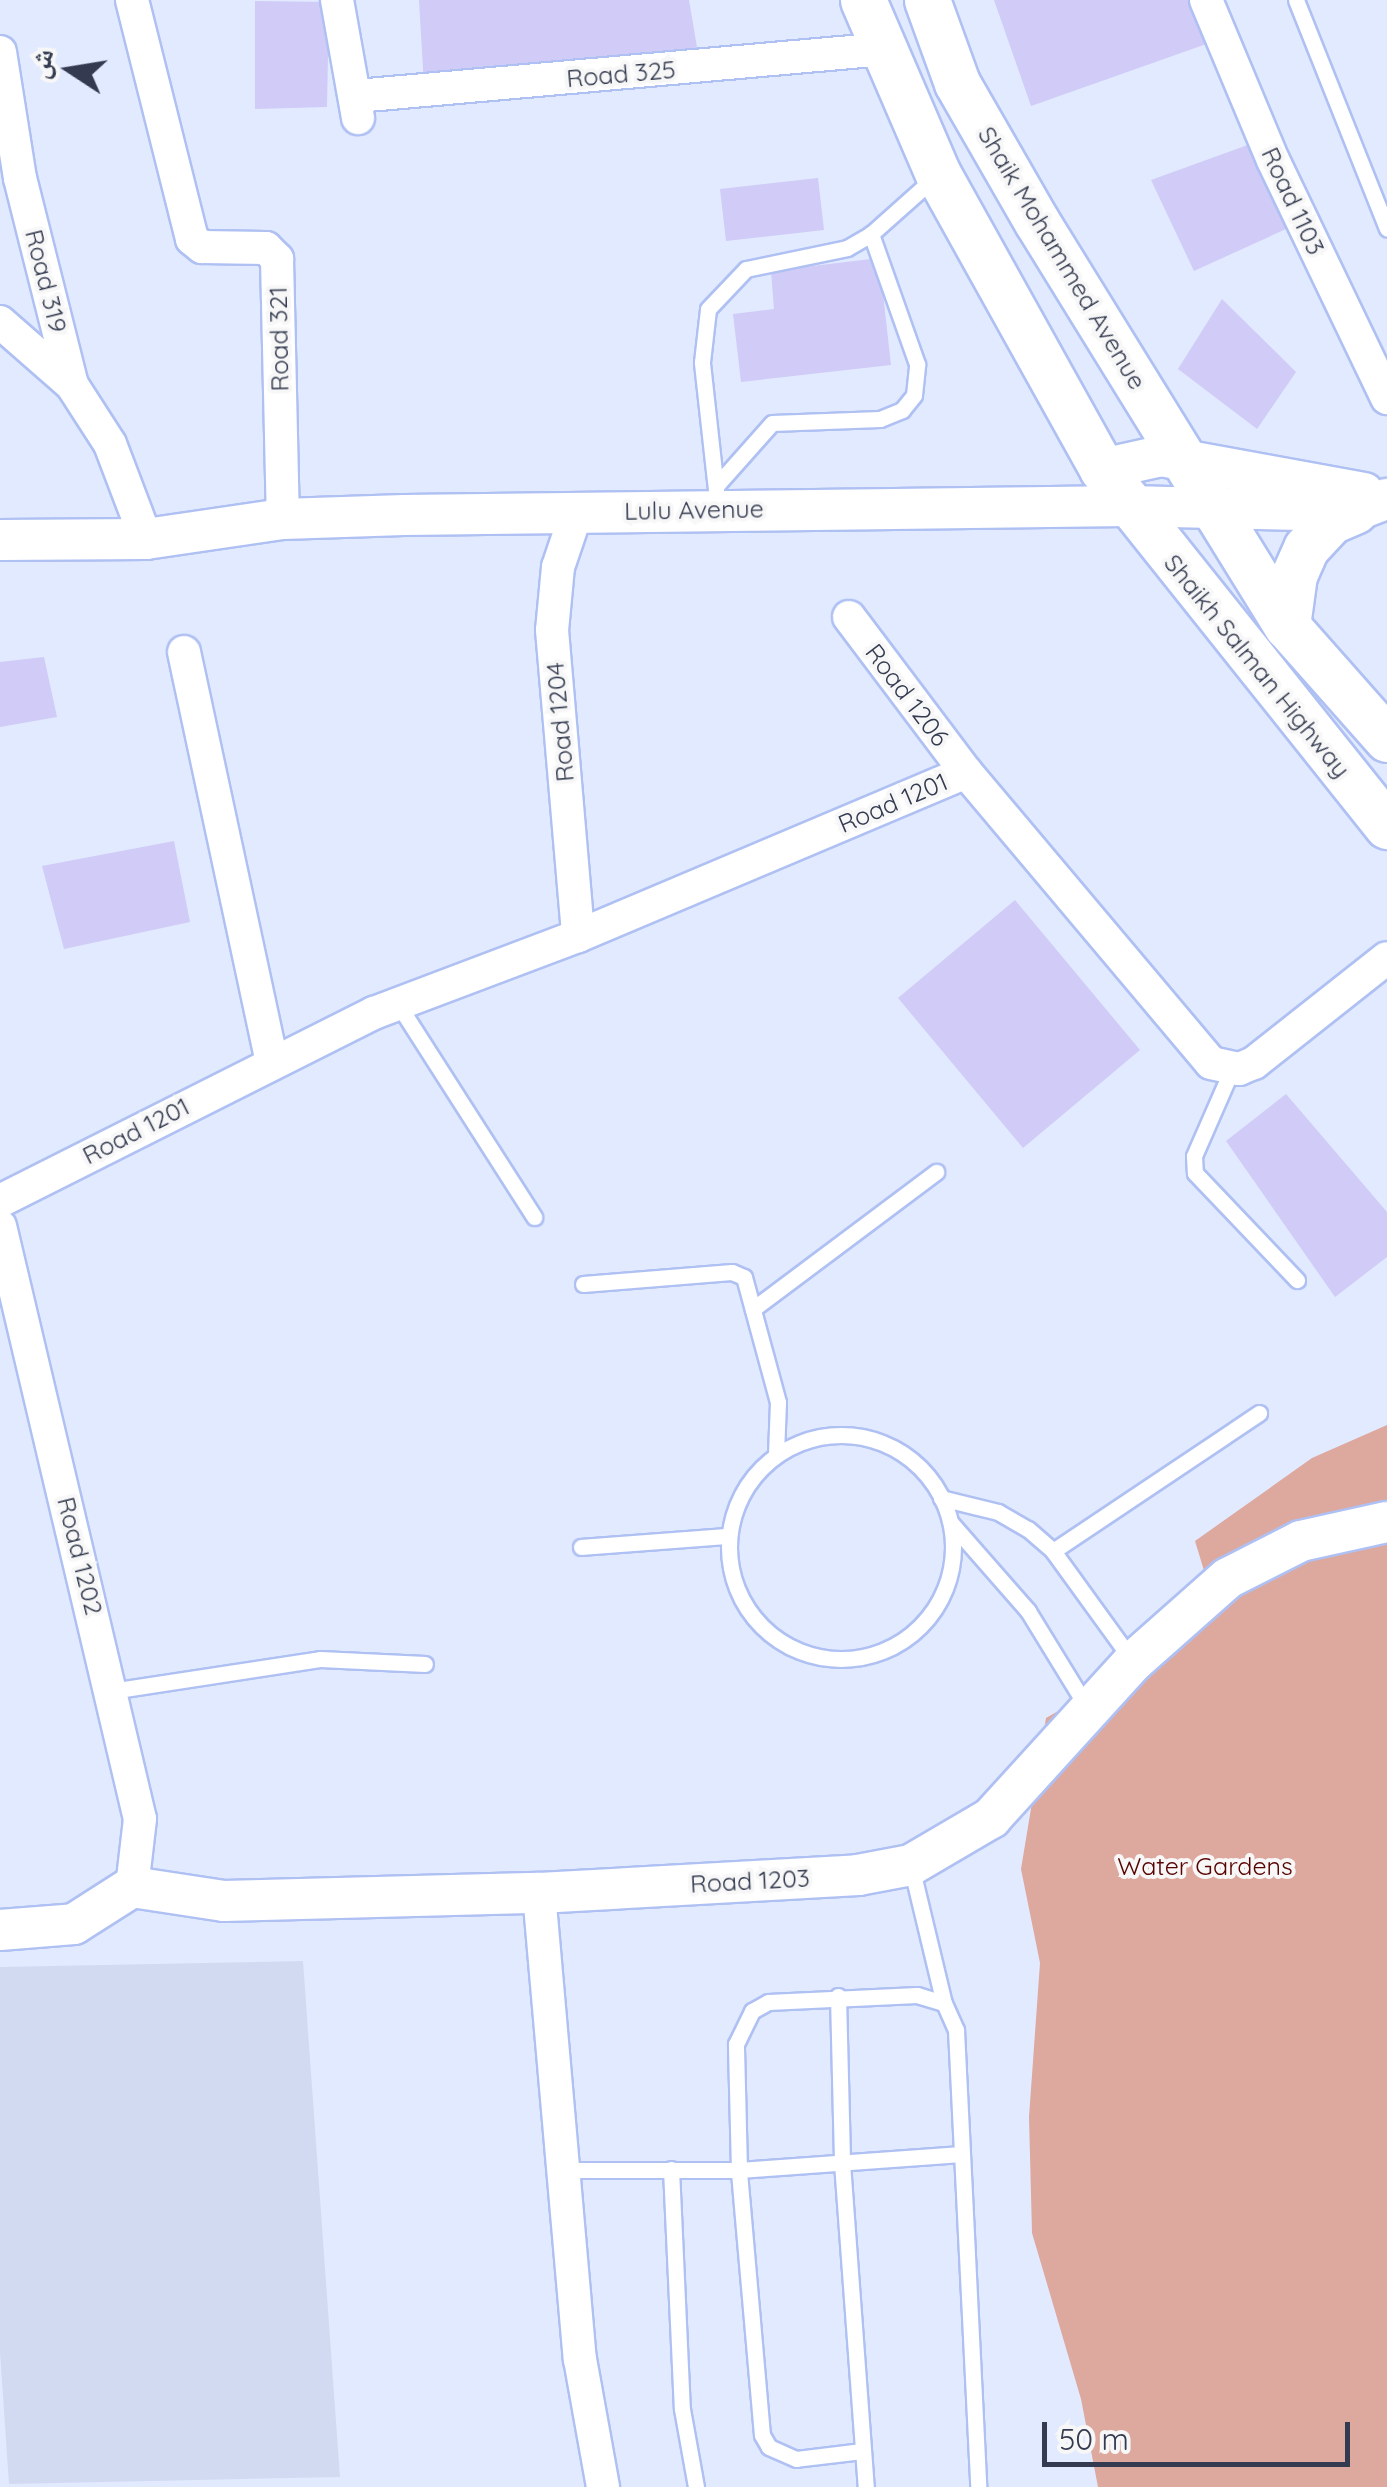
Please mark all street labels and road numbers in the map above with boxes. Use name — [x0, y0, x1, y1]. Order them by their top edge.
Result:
street label: Road 325 — [565, 54, 677, 94]
street label: Shaik Mohammed Avenue — [972, 121, 1152, 395]
street label: Road 1103 — [1255, 142, 1331, 260]
street label: Road 319 — [19, 226, 73, 336]
street label: Road 321 — [263, 286, 295, 392]
street label: Lulu Avenue — [624, 494, 764, 526]
street label: Shaikh Salman Highway — [1158, 548, 1356, 784]
street label: Road 1206 — [859, 638, 955, 752]
street label: Road 1204 — [540, 661, 580, 783]
street label: Road 1201 — [834, 767, 952, 839]
street label: Road 1201 — [77, 1091, 195, 1171]
street label: Road 1202 — [51, 1494, 109, 1618]
street label: Road 1203 — [689, 1863, 811, 1899]

